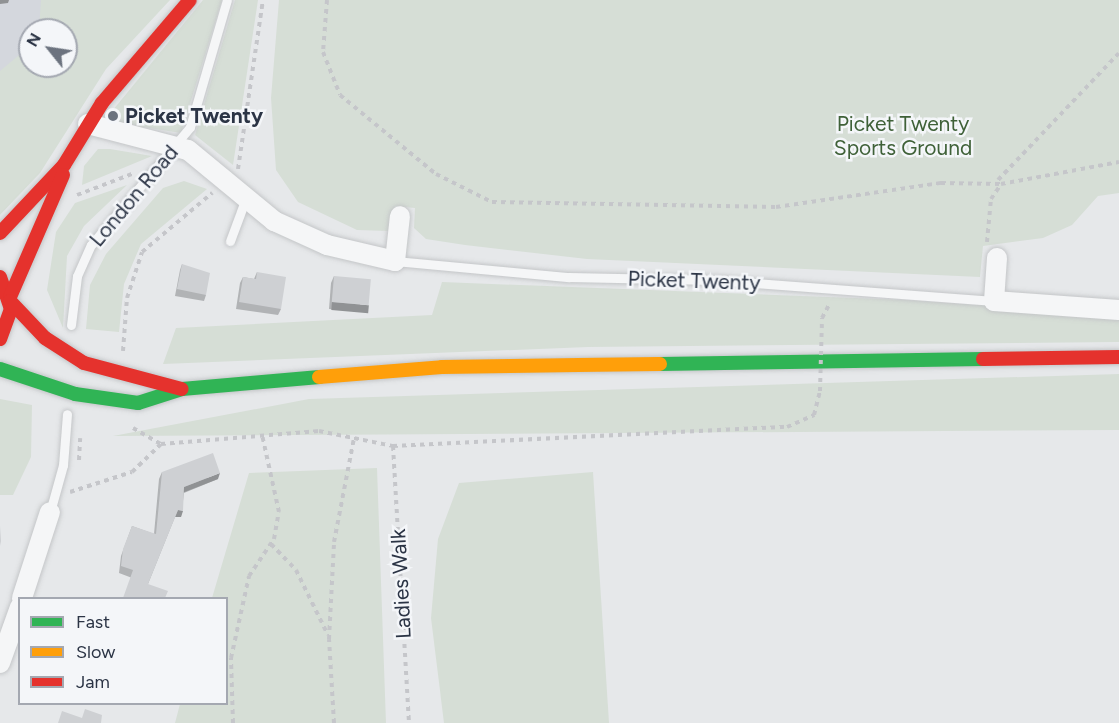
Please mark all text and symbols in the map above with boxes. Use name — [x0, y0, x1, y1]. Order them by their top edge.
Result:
north arrow — [18, 18, 78, 78]
text: N — [22, 30, 45, 50]
place label: Picket Twenty — [125, 103, 263, 129]
marker: Picket Twenty — [106, 109, 120, 123]
park label: Picket Twenty Sports Ground — [834, 111, 972, 161]
street label: London Road — [84, 140, 184, 252]
street label: Picket Twenty — [627, 266, 761, 296]
street label: Ladies Walk — [386, 528, 416, 640]
legend — [18, 597, 228, 705]
text: Fast — [76, 611, 110, 633]
text: Slow — [76, 641, 115, 663]
text: Jam — [76, 671, 110, 693]

